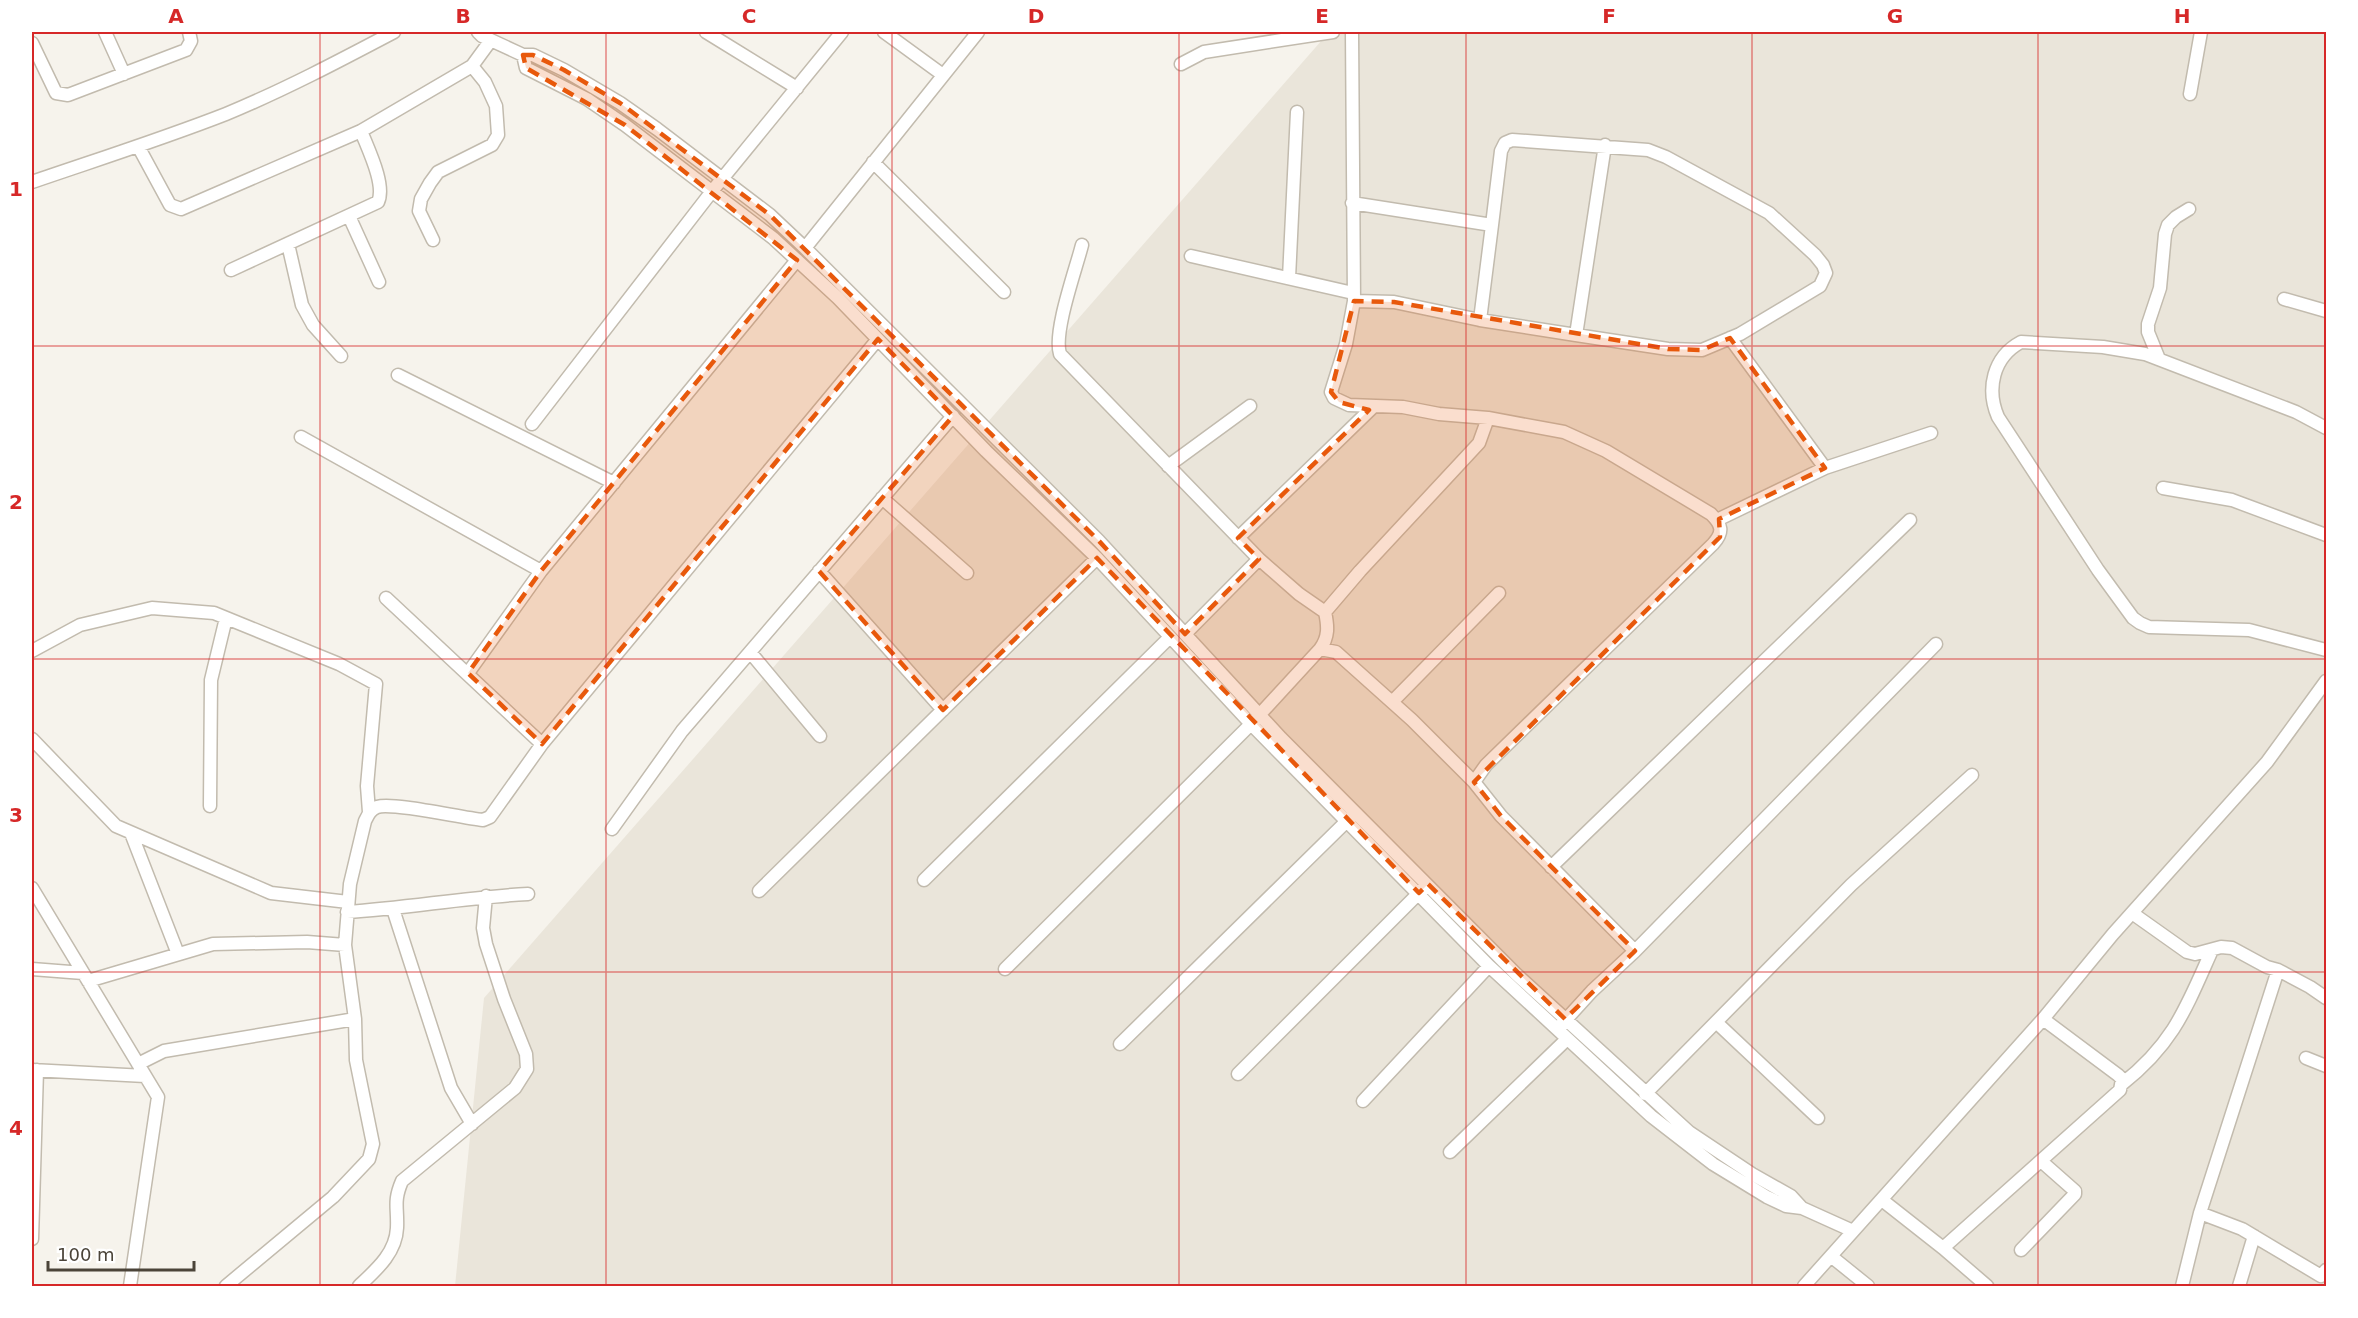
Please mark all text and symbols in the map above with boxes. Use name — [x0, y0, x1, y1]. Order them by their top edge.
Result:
text: A — [168, 4, 184, 28]
text: B — [455, 4, 471, 28]
text: C — [742, 4, 756, 28]
text: D — [1028, 4, 1044, 28]
text: E — [1315, 4, 1329, 28]
text: F — [1602, 4, 1616, 28]
text: G — [1887, 4, 1903, 28]
text: H — [2174, 4, 2190, 28]
text: 1 — [9, 177, 23, 201]
text: 2 — [9, 490, 23, 514]
text: 3 — [9, 803, 23, 827]
text: 4 — [9, 1116, 23, 1140]
scale bar — [48, 1234, 194, 1272]
text: 100 m — [57, 1244, 115, 1265]

